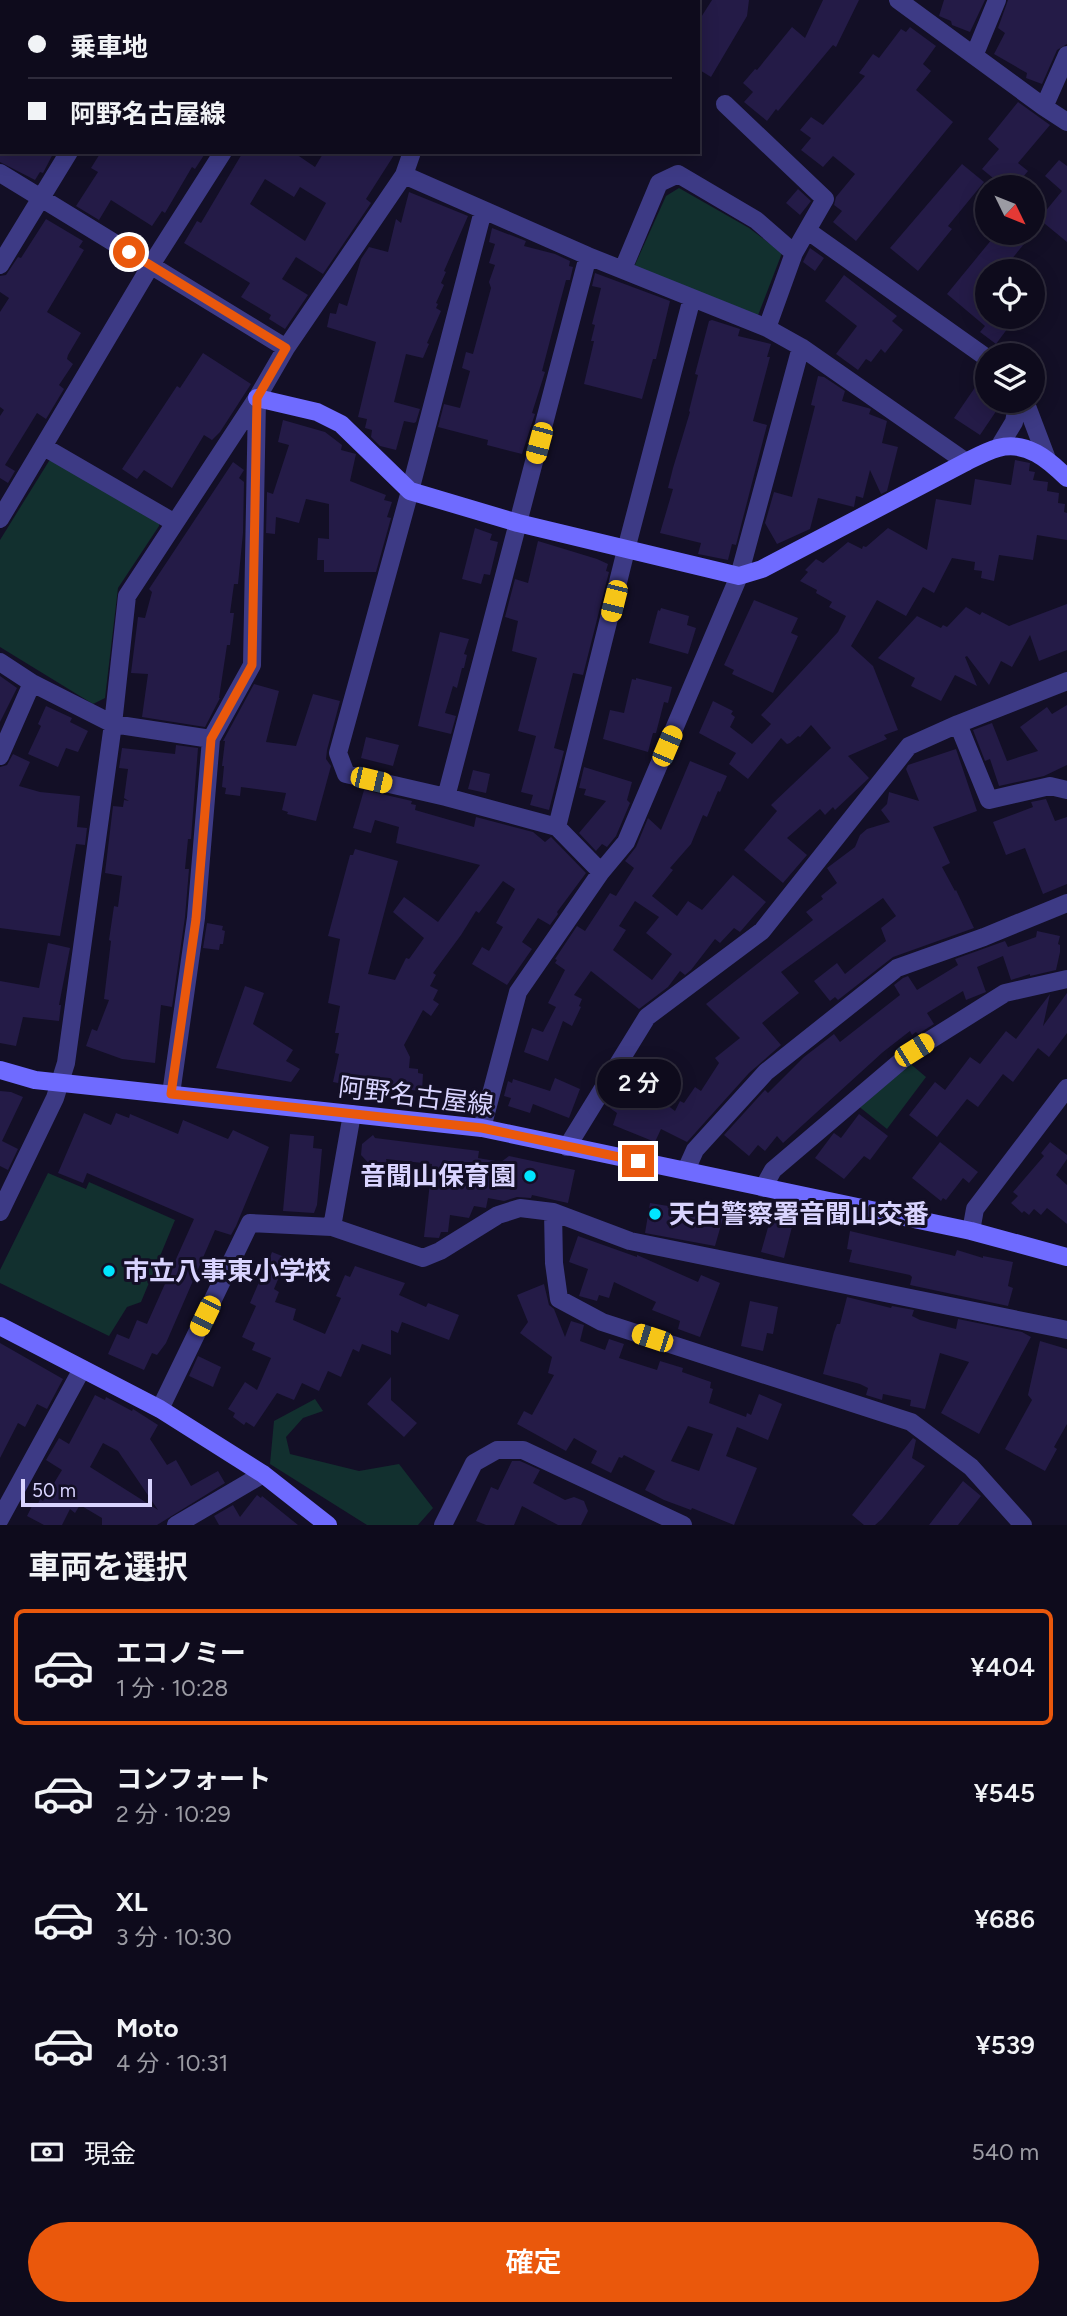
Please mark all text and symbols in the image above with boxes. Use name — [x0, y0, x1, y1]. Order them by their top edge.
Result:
text: 乗車地 — [70, 31, 148, 63]
text: 阿野名古屋線 — [70, 98, 226, 130]
north arrow — [975, 175, 1045, 245]
map controls — [975, 175, 1045, 413]
route start — [113, 236, 145, 268]
button: locate — [975, 259, 1045, 329]
button: layers — [975, 343, 1045, 413]
car — [524, 420, 555, 466]
car — [599, 578, 630, 624]
car — [650, 723, 685, 769]
car — [349, 765, 394, 795]
car — [891, 1030, 938, 1070]
callout: 2 分 — [596, 1060, 680, 1108]
text: 2 分 — [618, 1069, 660, 1097]
street label: 阿野名古屋線 — [337, 1071, 495, 1121]
route end — [622, 1145, 654, 1177]
place label: 音聞山保育園 — [360, 1160, 516, 1192]
marker: 音聞山保育園 — [522, 1168, 538, 1184]
place label: 天白警察署音聞山交番 — [669, 1198, 929, 1230]
marker: 天白警察署音聞山交番 — [647, 1206, 663, 1222]
place label: 市立八事東小学校 — [123, 1255, 331, 1287]
marker: 市立八事東小学校 — [101, 1263, 117, 1279]
car — [187, 1293, 224, 1339]
car — [629, 1322, 676, 1354]
scale bar — [21, 1476, 152, 1508]
text: 50 m — [32, 1479, 76, 1502]
text: 車両を選択 — [28, 1548, 188, 1586]
icon: car — [32, 1636, 95, 1699]
text: エコノミー — [116, 1637, 246, 1669]
text: ¥404 — [971, 1651, 1035, 1683]
text: 1 分 · 10:28 — [116, 1674, 228, 1702]
icon: car — [32, 1762, 95, 1825]
text: コンフォート — [116, 1763, 271, 1795]
text: ¥545 — [974, 1777, 1035, 1809]
text: 2 分 · 10:29 — [116, 1800, 231, 1828]
text: XL — [116, 1886, 148, 1918]
icon: car — [32, 1888, 95, 1951]
text: ¥686 — [974, 1903, 1035, 1935]
text: 3 分 · 10:30 — [116, 1923, 232, 1951]
text: Moto — [116, 2012, 179, 2044]
icon: car — [32, 2014, 95, 2077]
text: ¥539 — [976, 2029, 1035, 2061]
text: 4 分 · 10:31 — [116, 2049, 228, 2077]
icon: cash — [28, 2133, 66, 2171]
text: 現金 — [84, 2138, 136, 2170]
text: 540 m — [971, 2138, 1039, 2166]
button: 確定 — [28, 2222, 1039, 2302]

